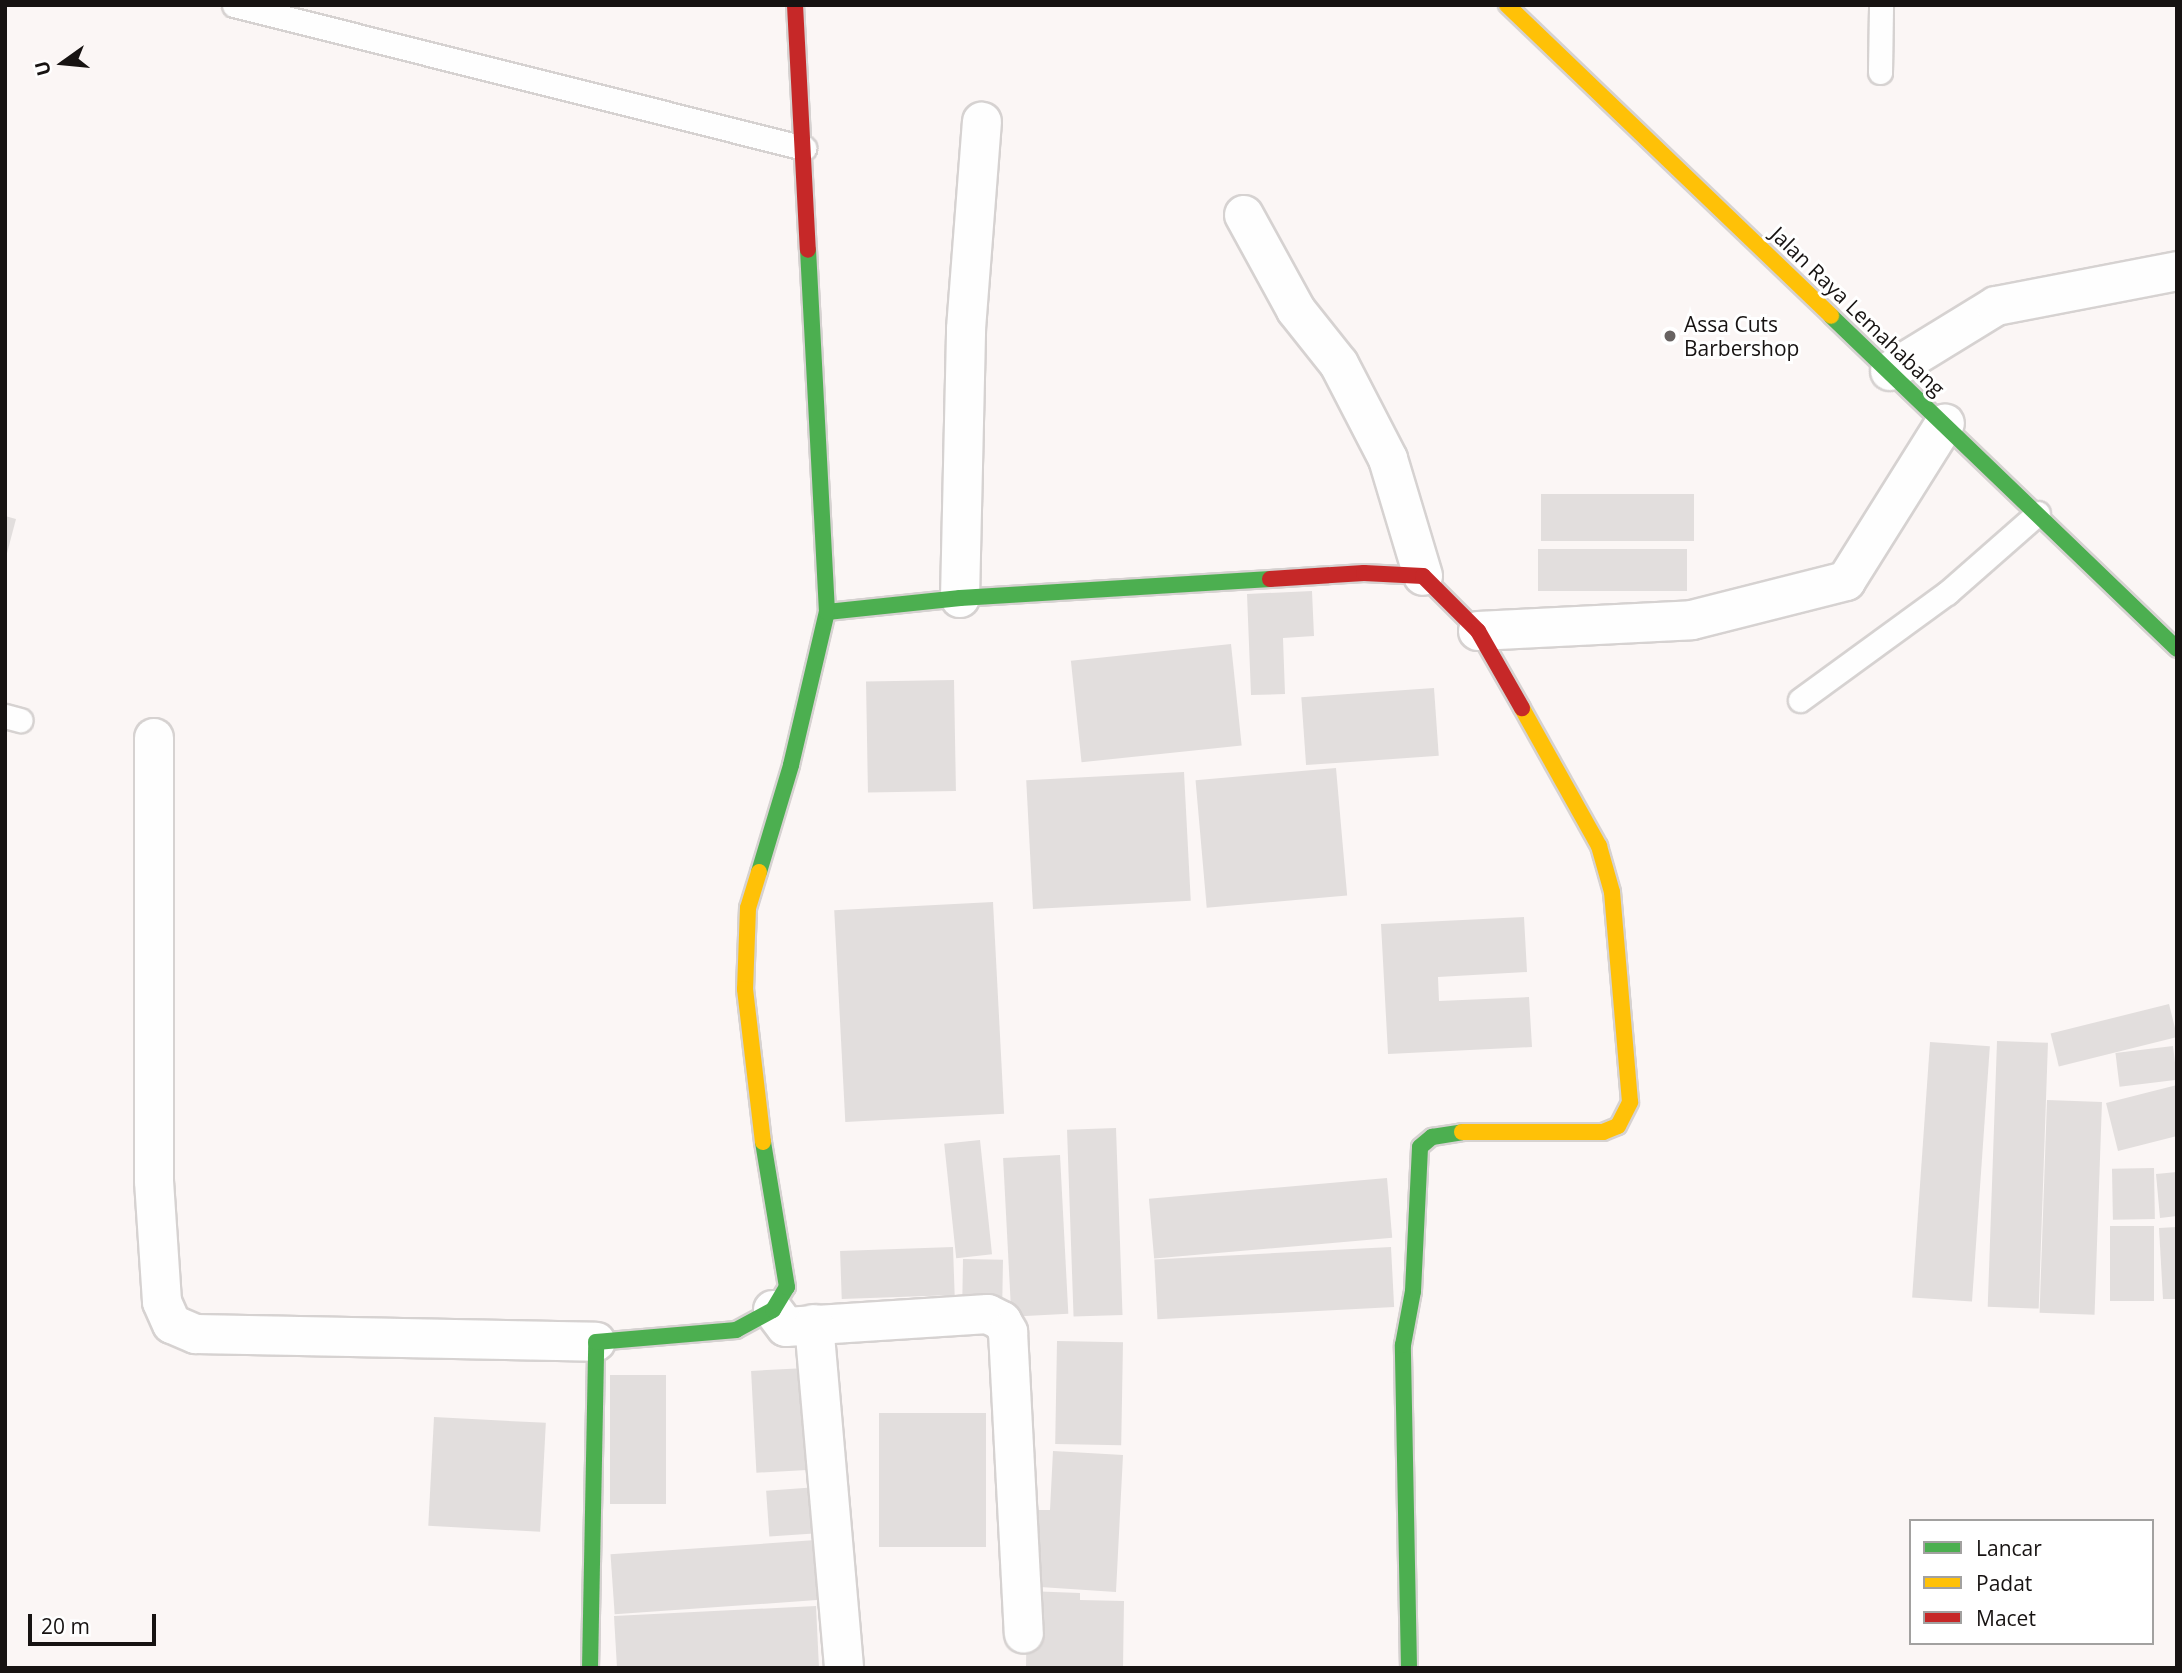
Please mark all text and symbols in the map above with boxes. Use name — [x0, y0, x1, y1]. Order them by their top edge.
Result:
north arrow — [28, 28, 98, 98]
text: U — [28, 58, 57, 79]
street label: Jalan Raya Lemahabang — [1766, 221, 1950, 401]
place label: Assa Cuts Barbershop — [1684, 311, 1799, 361]
marker: Assa Cuts Barbershop — [1662, 328, 1678, 344]
legend — [1909, 1519, 2154, 1645]
text: Lancar — [1976, 1534, 2042, 1562]
text: Padat — [1976, 1569, 2032, 1597]
scale bar — [32, 1600, 159, 1644]
text: Macet — [1976, 1604, 2036, 1632]
text: 20 m — [41, 1612, 90, 1640]

